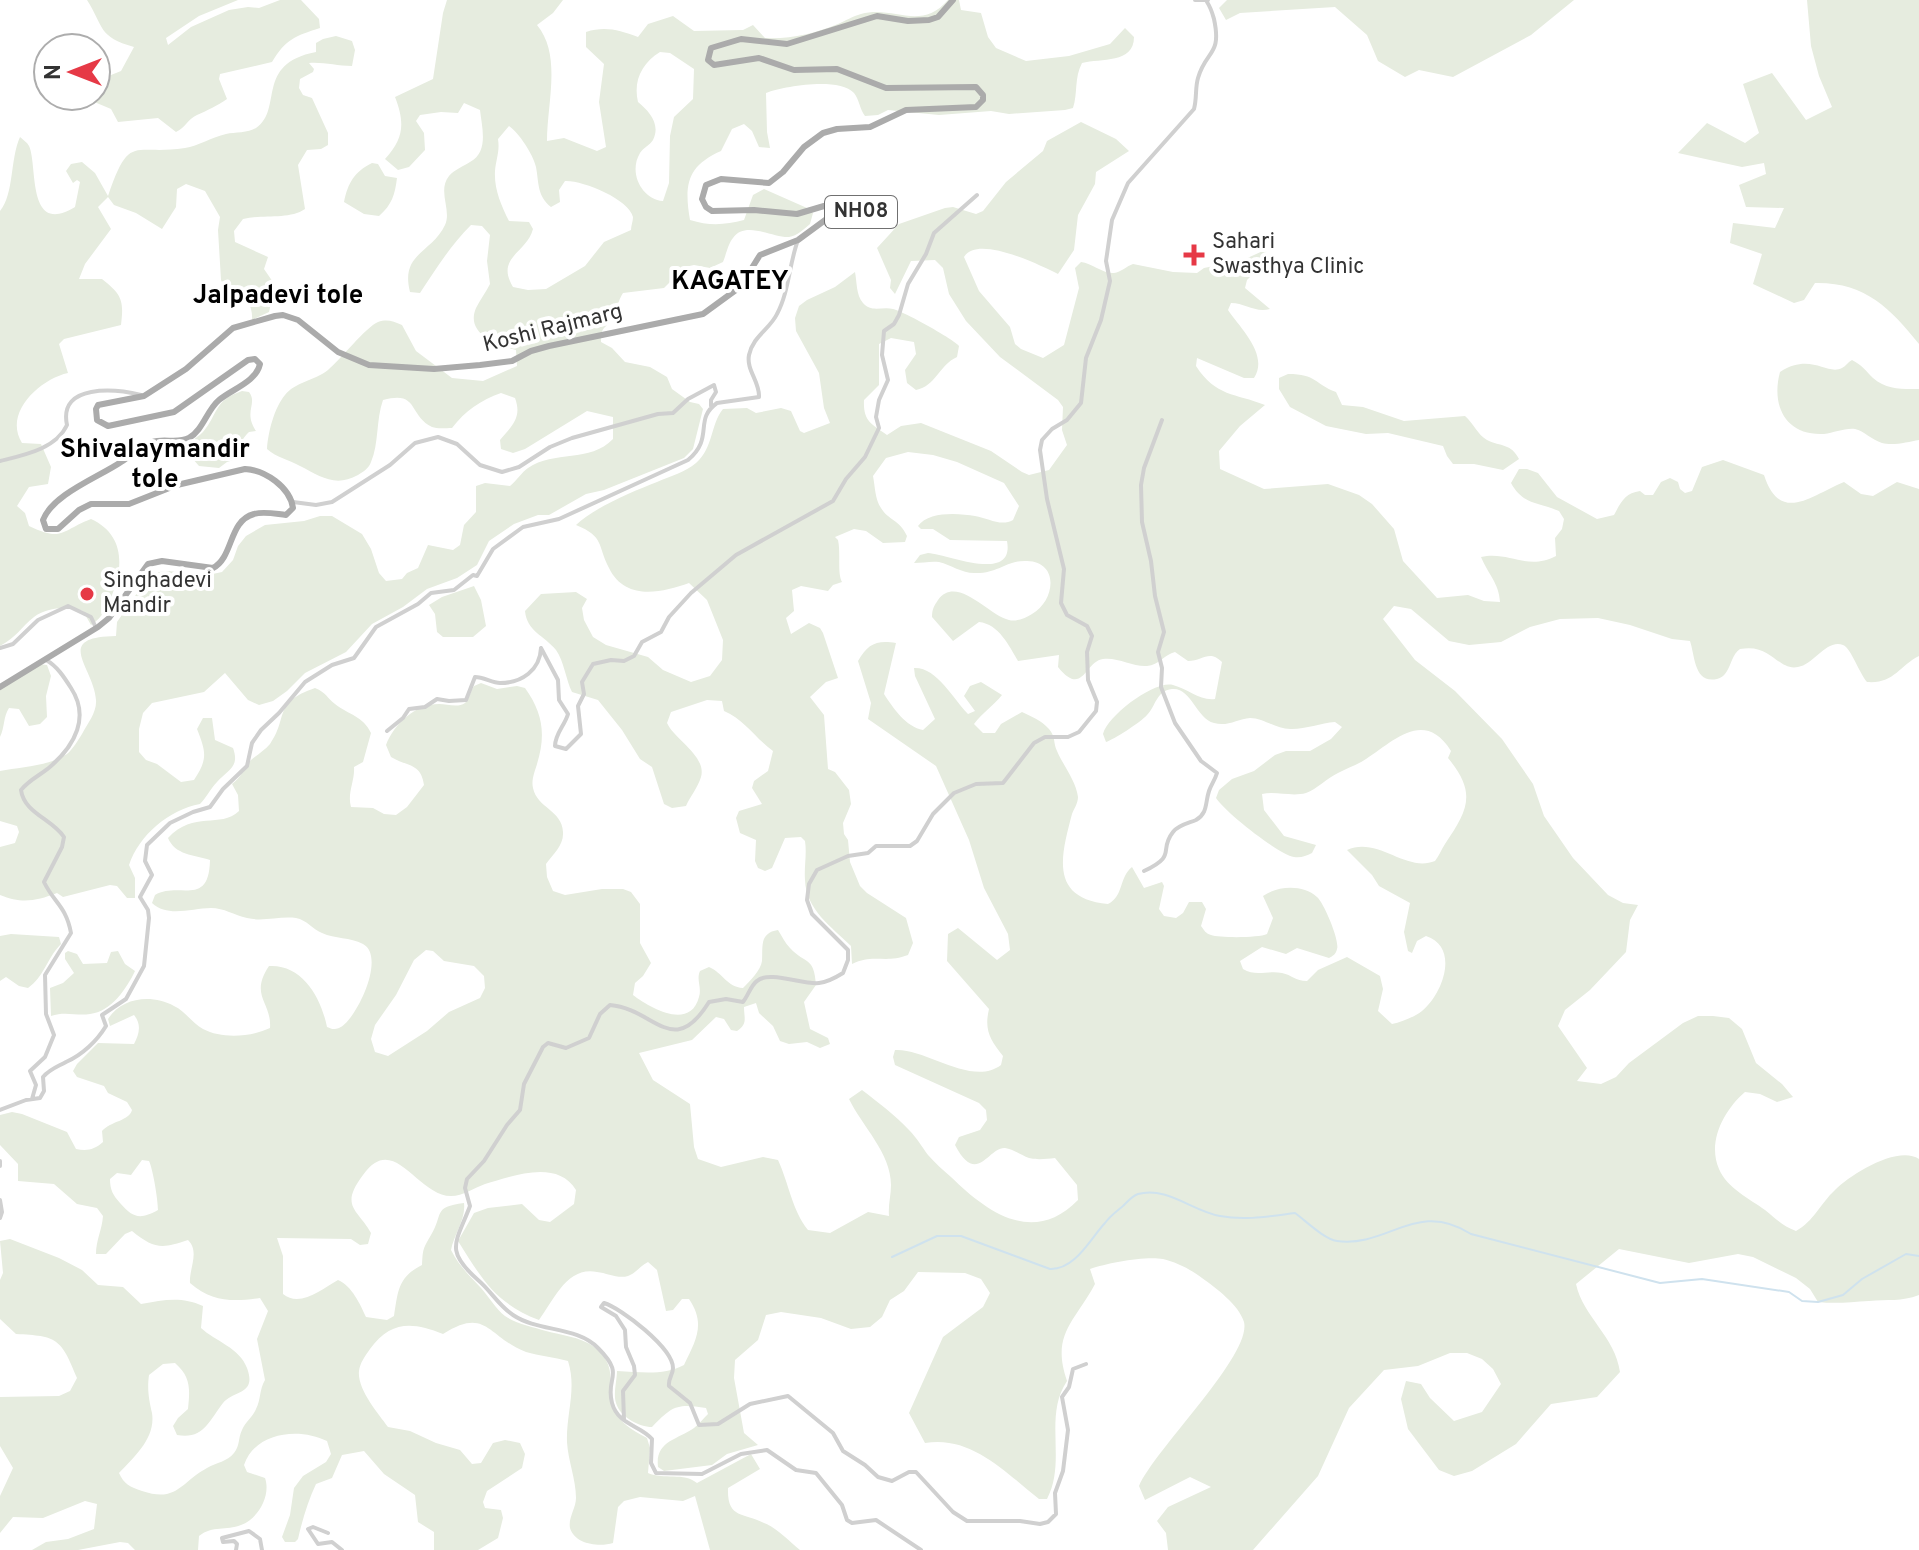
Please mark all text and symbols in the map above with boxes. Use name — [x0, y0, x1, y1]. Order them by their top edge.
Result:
north arrow — [32, 32, 112, 112]
text: N — [41, 64, 68, 80]
road number: NH08 — [825, 196, 897, 228]
place label: Sahari Swasthya Clinic — [1212, 229, 1364, 281]
marker: Sahari Swasthya Clinic — [1183, 244, 1205, 266]
district label: KAGATEY — [671, 266, 789, 299]
district label: Jalpadevi tole — [193, 280, 363, 313]
street label: Koshi Rajmarg — [480, 299, 626, 359]
district label: Shivalaymandir tole — [60, 434, 250, 497]
place label: Singhadevi Mandir — [103, 568, 212, 620]
marker: Singhadevi Mandir — [78, 585, 96, 603]

